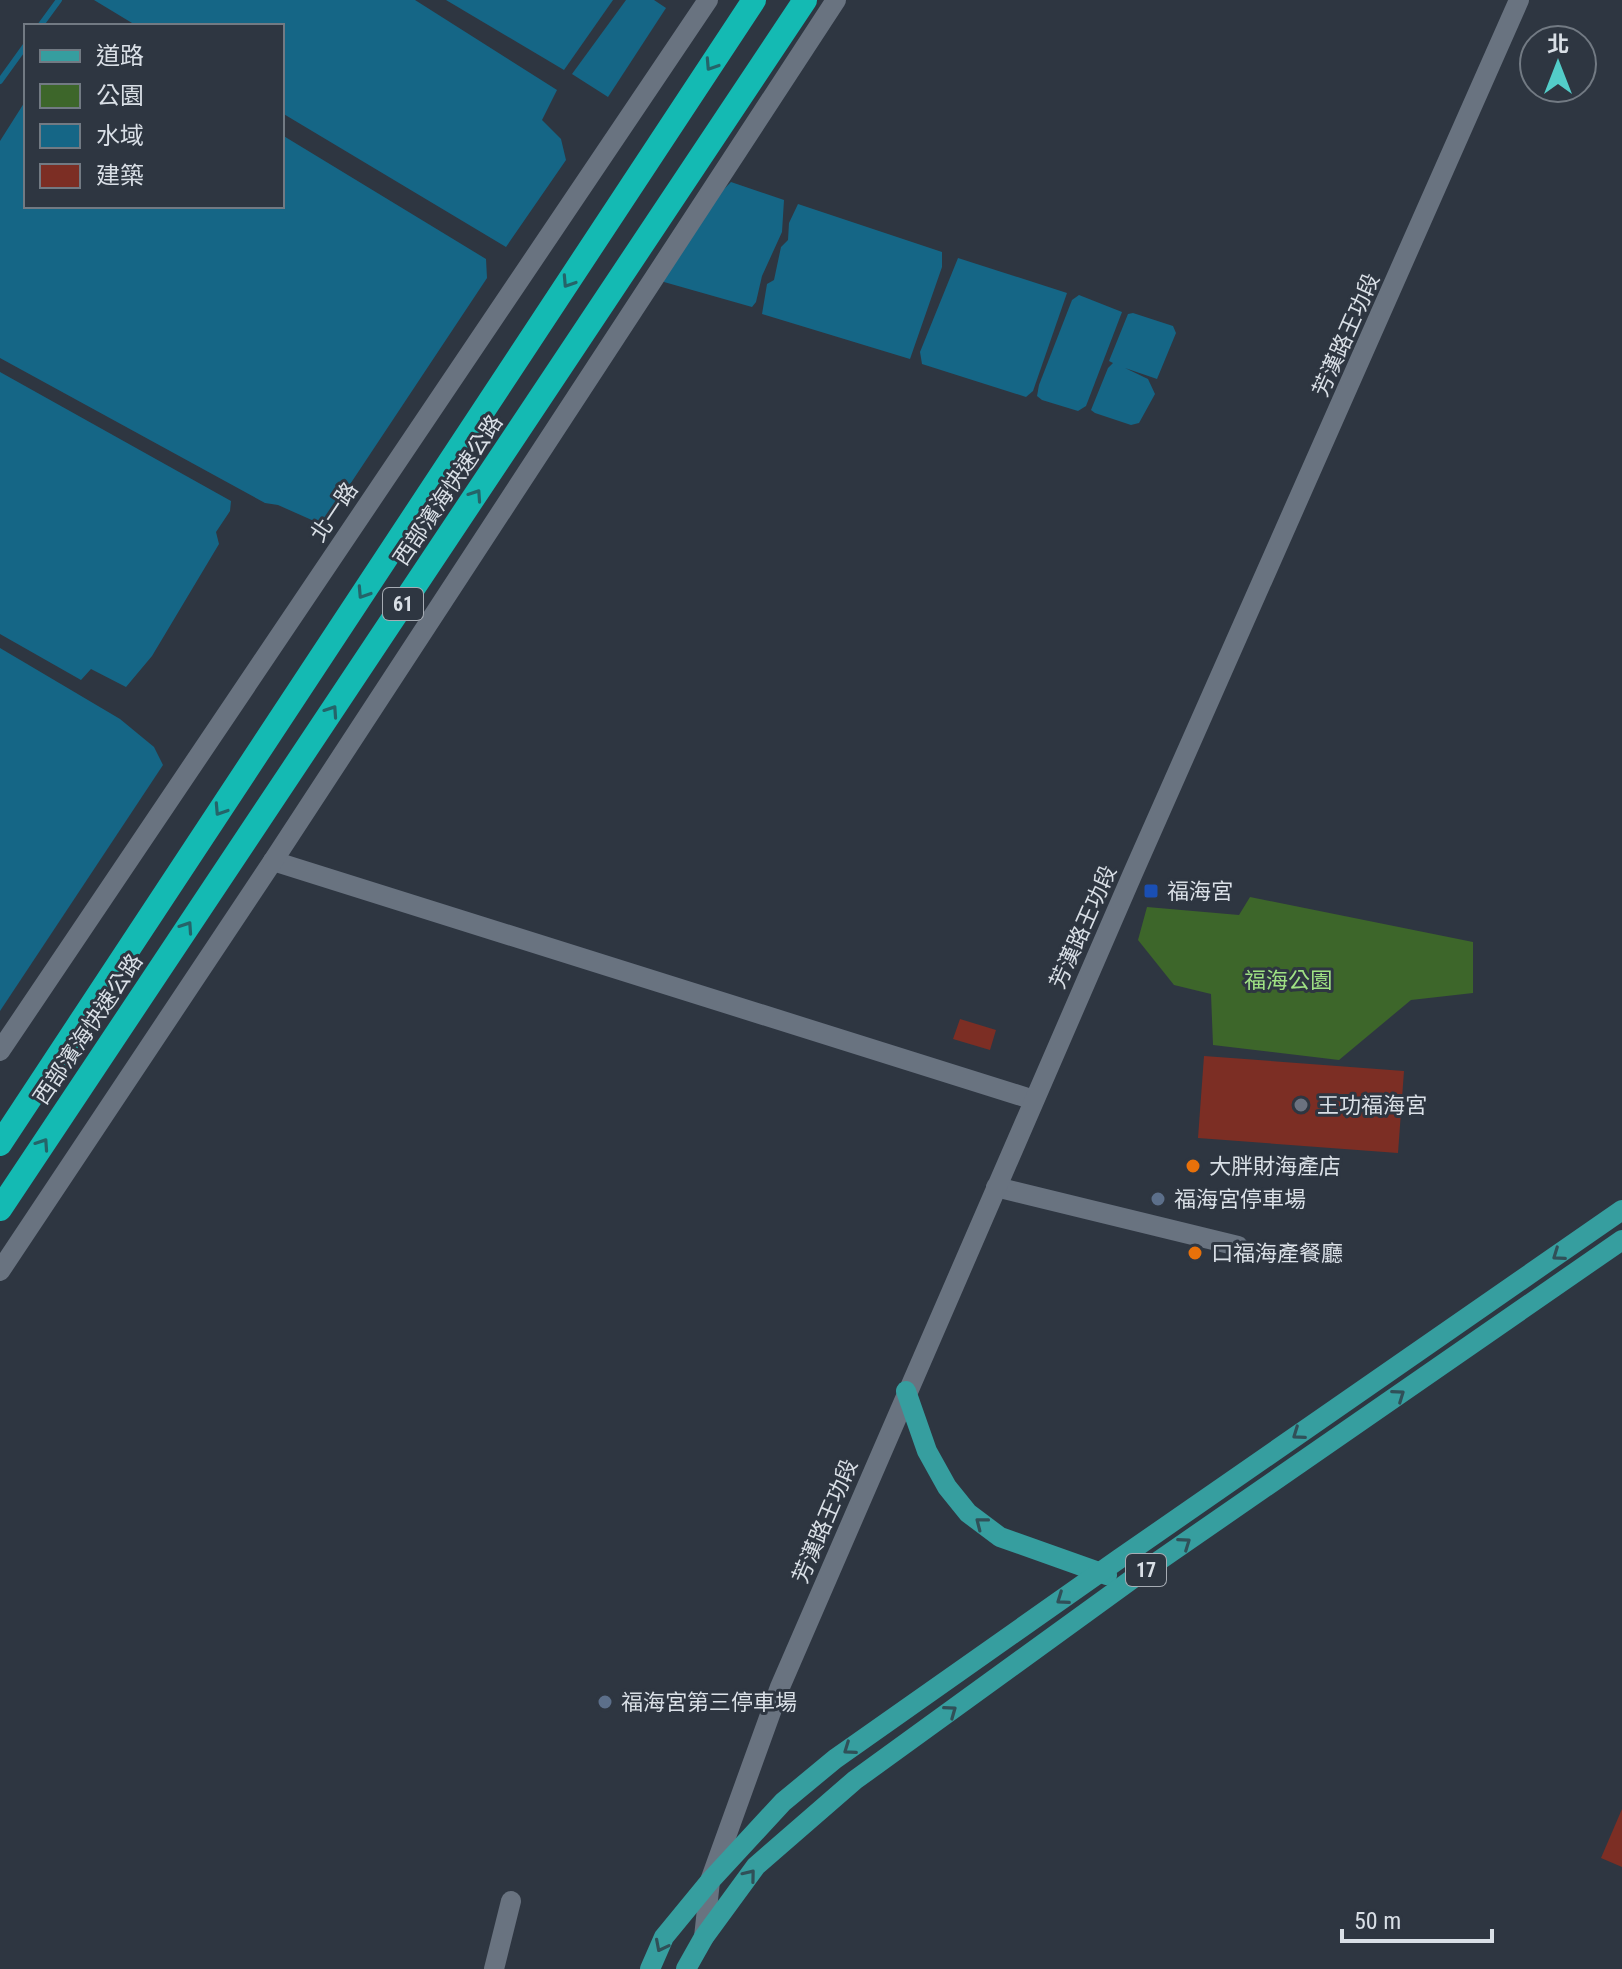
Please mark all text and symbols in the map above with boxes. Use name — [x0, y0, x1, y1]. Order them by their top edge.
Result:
legend — [24, 24, 284, 208]
north arrow — [1518, 24, 1598, 104]
text: 北 — [1547, 32, 1569, 57]
text: 道路 — [96, 42, 144, 70]
one-way arrow — [706, 56, 721, 71]
text: 公園 — [96, 82, 144, 110]
text: 水域 — [96, 122, 144, 150]
text: 建築 — [96, 162, 144, 190]
street label: 芳漢路王功段 — [1308, 270, 1384, 400]
one-way arrow — [563, 274, 578, 288]
street label: 西部濱海快速公路 — [388, 410, 508, 570]
street label: 北一路 — [305, 478, 363, 546]
one-way arrow — [466, 489, 481, 503]
one-way arrow — [358, 584, 373, 598]
road number: 61 — [383, 588, 423, 620]
one-way arrow — [322, 705, 337, 720]
one-way arrow — [215, 801, 230, 816]
street label: 芳漢路王功段 — [1045, 862, 1121, 992]
place label: 福海宮 — [1167, 879, 1233, 904]
marker: 福海宮 — [1142, 882, 1160, 900]
one-way arrow — [178, 922, 193, 936]
street label: 西部濱海快速公路 — [28, 949, 148, 1109]
park label: 福海公園 — [1244, 968, 1332, 993]
place label: 王功福海宮 — [1317, 1093, 1427, 1118]
marker: 王功福海宮 — [1292, 1096, 1310, 1114]
one-way arrow — [33, 1138, 48, 1152]
place label: 大胖財海產店 — [1209, 1154, 1341, 1179]
marker: 大胖財海產店 — [1184, 1157, 1202, 1175]
place label: 福海宮停車場 — [1174, 1187, 1306, 1212]
marker: 福海宮停車場 — [1149, 1190, 1167, 1208]
place label: 口福海產餐廳 — [1211, 1241, 1343, 1266]
marker: 口福海產餐廳 — [1186, 1244, 1204, 1262]
one-way arrow — [1552, 1245, 1566, 1260]
one-way arrow — [1390, 1390, 1404, 1405]
one-way arrow — [1293, 1424, 1307, 1439]
street label: 芳漢路王功段 — [788, 1455, 862, 1587]
one-way arrow — [975, 1518, 990, 1532]
one-way arrow — [1176, 1538, 1190, 1553]
road number: 17 — [1126, 1554, 1166, 1586]
one-way arrow — [1056, 1589, 1070, 1604]
place label: 福海宮第三停車場 — [621, 1690, 797, 1715]
marker: 福海宮第三停車場 — [596, 1693, 614, 1711]
one-way arrow — [942, 1706, 957, 1720]
one-way arrow — [844, 1739, 858, 1754]
one-way arrow — [740, 1870, 755, 1884]
scale bar — [1342, 1893, 1492, 1943]
text: 50 m — [1354, 1907, 1401, 1935]
one-way arrow — [656, 1937, 671, 1952]

